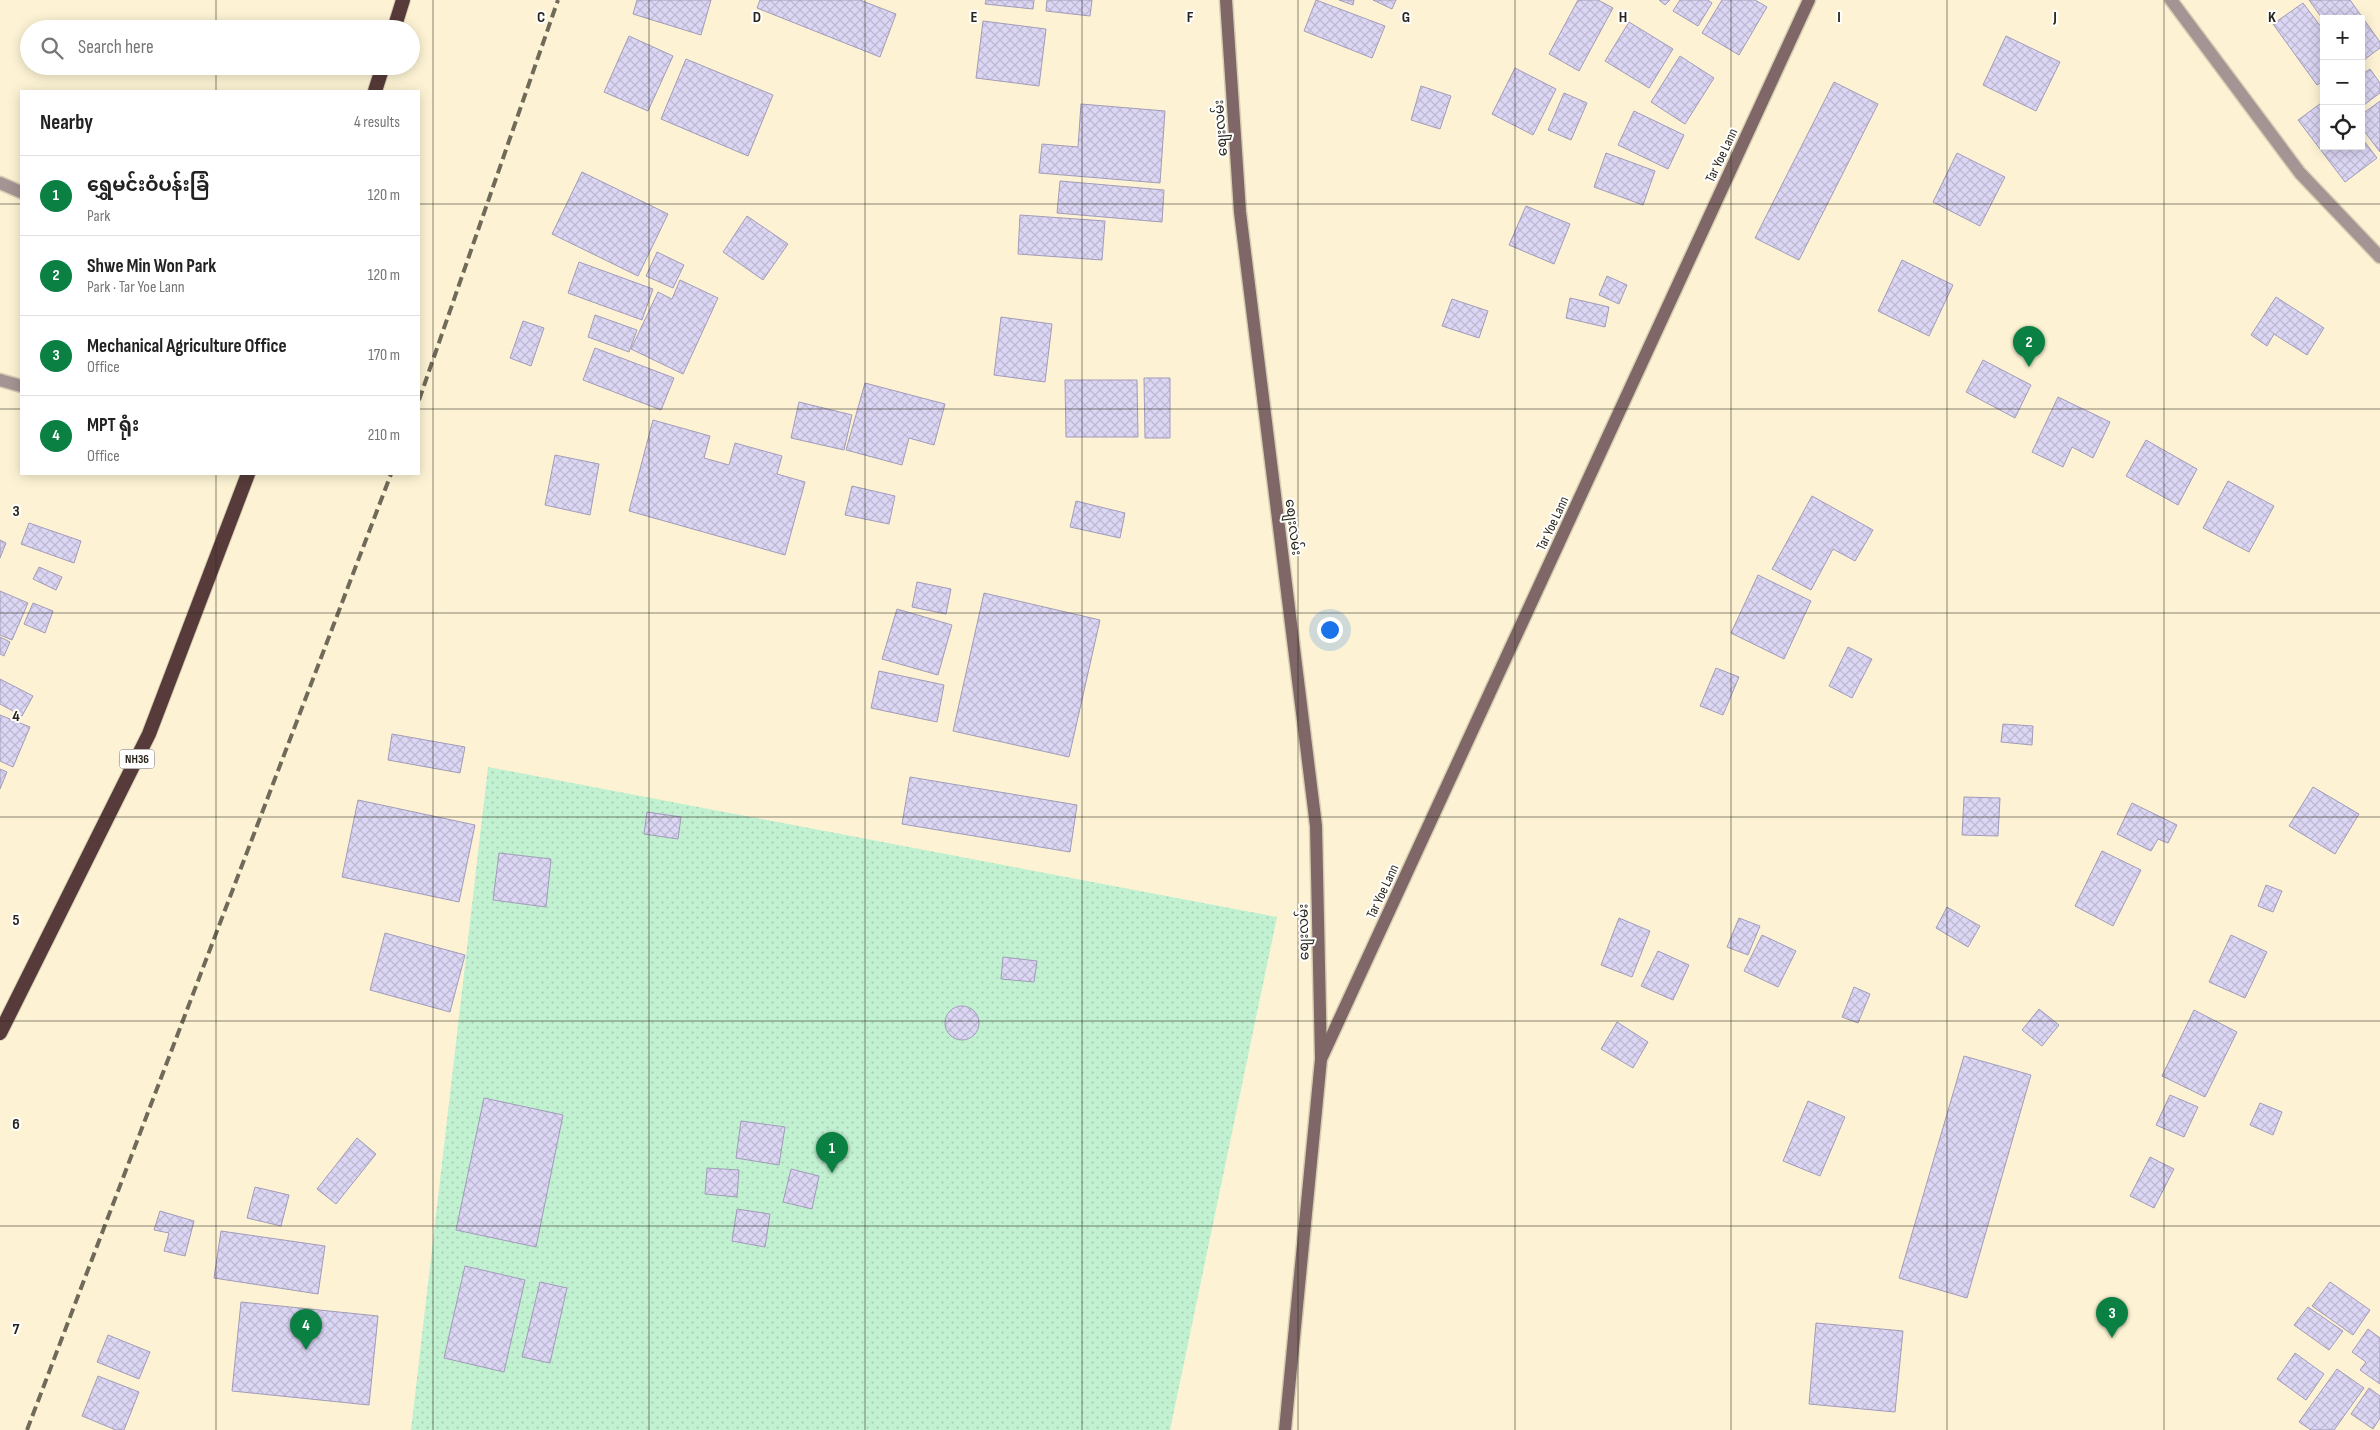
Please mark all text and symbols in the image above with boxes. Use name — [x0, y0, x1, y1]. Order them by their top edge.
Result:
text: C — [537, 8, 545, 27]
text: D — [753, 8, 761, 27]
text: E — [971, 8, 978, 27]
text: F — [1187, 8, 1194, 27]
text: G — [1402, 8, 1410, 27]
text: H — [1619, 8, 1627, 27]
text: I — [1837, 8, 1841, 27]
text: J — [2052, 8, 2057, 27]
text: K — [2268, 8, 2276, 27]
map controls — [2320, 15, 2365, 150]
button: + — [2320, 15, 2365, 60]
search box — [20, 20, 420, 75]
icon: search — [38, 34, 66, 62]
text: Search here — [78, 36, 154, 59]
button: − — [2320, 60, 2365, 105]
street label: စျေးလမ်း — [1208, 99, 1234, 157]
button: locate — [2320, 105, 2365, 150]
text: Nearby — [40, 110, 93, 135]
text: 4 results — [354, 113, 400, 132]
street label: Tar Yoe Lann — [1702, 125, 1741, 185]
text: ရွှေမင်းဝံပန်းခြံ — [87, 174, 209, 197]
text: 1 — [53, 186, 59, 205]
text: 120 m — [368, 186, 400, 205]
text: Park — [87, 207, 110, 226]
text: Shwe Min Won Park — [87, 255, 216, 278]
text: 2 — [52, 266, 60, 285]
text: 120 m — [368, 266, 400, 285]
text: Park · Tar Yoe Lann — [87, 278, 185, 297]
pin: 2 — [2013, 326, 2045, 367]
text: Mechanical Agriculture Office — [87, 335, 287, 358]
text: 3 — [52, 346, 60, 365]
text: 170 m — [368, 346, 400, 365]
text: Office — [87, 358, 120, 377]
text: MPT ရုံး — [87, 414, 139, 437]
text: 4 — [52, 426, 60, 445]
text: 210 m — [368, 426, 400, 445]
text: Office — [87, 447, 120, 466]
street label: Tar Yoe Lann — [1533, 493, 1572, 553]
street label: စျေးလမ်း — [1279, 498, 1307, 557]
text: 3 — [12, 502, 20, 521]
your location — [1317, 617, 1343, 643]
text: 4 — [12, 707, 20, 726]
road number: NH36 — [120, 750, 154, 769]
street label: Tar Yoe Lann — [1363, 861, 1402, 921]
street label: စျေးလမ်း — [1293, 903, 1315, 960]
text: 5 — [12, 911, 20, 930]
text: 6 — [12, 1115, 20, 1134]
pin: 1 — [816, 1132, 848, 1173]
pin: 3 — [2096, 1297, 2128, 1338]
pin: 4 — [290, 1309, 322, 1350]
text: 7 — [13, 1320, 20, 1339]

